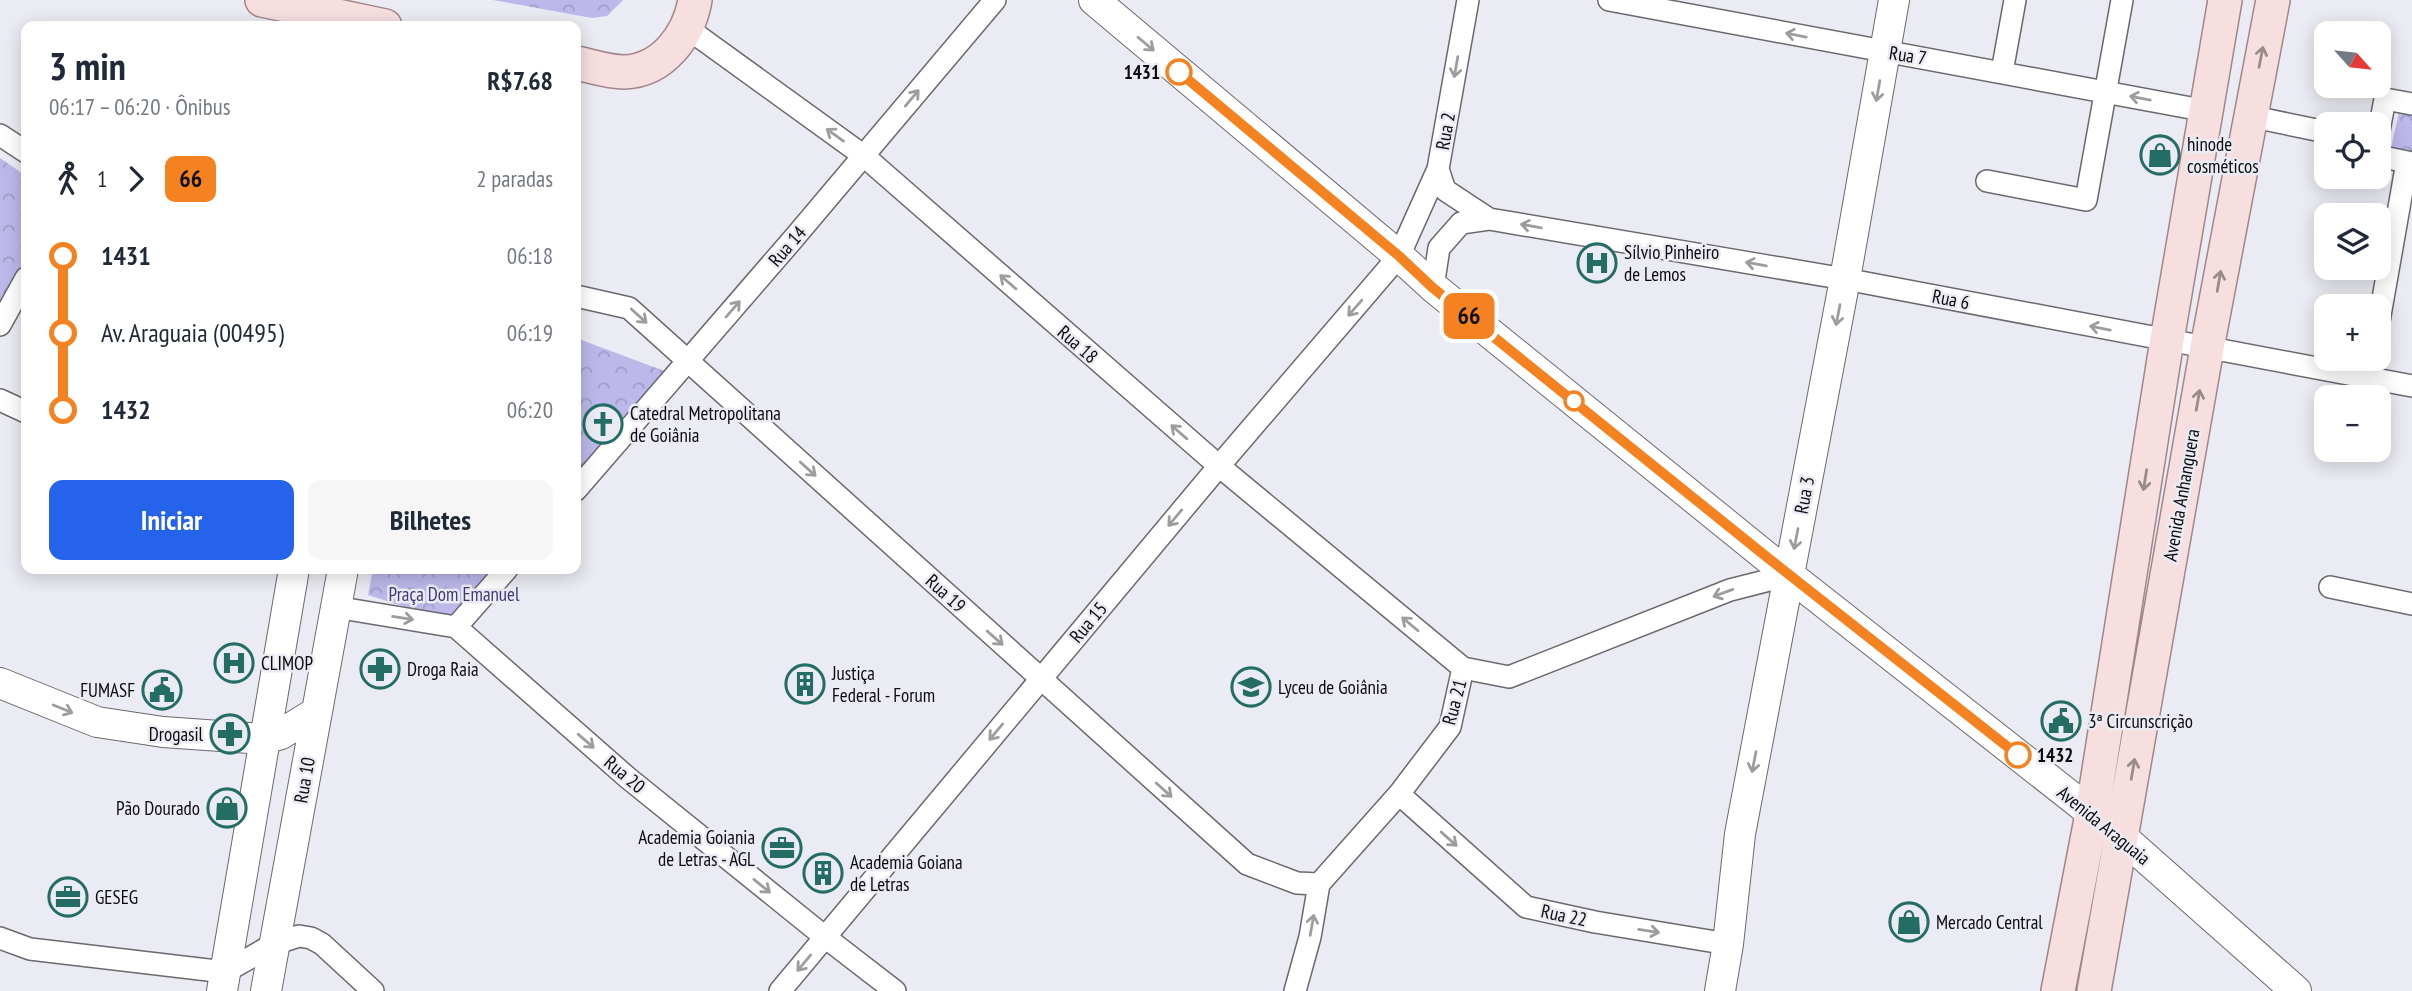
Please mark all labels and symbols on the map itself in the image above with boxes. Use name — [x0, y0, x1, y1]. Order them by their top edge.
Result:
north arrow — [2314, 21, 2390, 98]
one-way arrow — [1785, 28, 1808, 41]
one-way arrow — [1137, 36, 1155, 52]
street label: Rua 7 — [1888, 40, 1928, 70]
one-way arrow — [2255, 46, 2269, 69]
one-way arrow — [1449, 55, 1462, 78]
marker: 1431 — [1166, 59, 1192, 85]
place label: 1431 — [1124, 60, 1160, 84]
one-way arrow — [1871, 79, 1884, 102]
one-way arrow — [904, 89, 920, 107]
one-way arrow — [2129, 91, 2152, 104]
street label: Rua 2 — [1430, 110, 1460, 152]
one-way arrow — [826, 128, 845, 142]
place label: hinode cosméticos — [2187, 132, 2259, 178]
shop icon: hinode cosméticos — [2139, 134, 2181, 176]
one-way arrow — [1520, 219, 1543, 232]
street label: Rua 14 — [763, 220, 811, 271]
place label: Sílvio Pinheiro de Lemos — [1624, 240, 1719, 286]
hospital icon: Sílvio Pinheiro de Lemos — [1576, 242, 1618, 284]
one-way arrow — [1745, 257, 1768, 270]
one-way arrow — [2213, 270, 2226, 293]
one-way arrow — [999, 274, 1017, 290]
street label: Rua 6 — [1930, 284, 1972, 314]
line badge: 66 — [1438, 293, 1500, 339]
one-way arrow — [1347, 299, 1363, 317]
one-way arrow — [725, 300, 741, 318]
one-way arrow — [1831, 303, 1844, 326]
one-way arrow — [630, 308, 648, 324]
street label: Rua 18 — [1053, 320, 1103, 368]
one-way arrow — [2089, 320, 2112, 334]
one-way arrow — [2192, 389, 2205, 412]
unlabelled marker — [1564, 391, 1584, 411]
place label: Catedral Metropolitana de Goiânia — [630, 401, 781, 447]
church icon: Catedral Metropolitana de Goiânia — [582, 403, 624, 445]
one-way arrow — [1171, 424, 1189, 440]
street label: Avenida Anhanguera — [2158, 427, 2204, 563]
one-way arrow — [799, 461, 817, 477]
one-way arrow — [2138, 469, 2151, 491]
street label: Rua 3 — [1789, 474, 1819, 516]
one-way arrow — [1167, 509, 1183, 527]
one-way arrow — [1789, 527, 1802, 550]
street label: Rua 19 — [921, 569, 971, 617]
park label: Praça Dom Emanuel — [389, 582, 520, 606]
one-way arrow — [1713, 588, 1735, 600]
street label: Rua 15 — [1064, 597, 1112, 647]
one-way arrow — [391, 612, 414, 625]
one-way arrow — [1402, 617, 1420, 632]
one-way arrow — [986, 630, 1004, 646]
hospital icon: CLIMOP — [213, 642, 255, 684]
pharmacy icon: Droga Raia — [359, 648, 401, 690]
place label: CLIMOP — [261, 651, 314, 675]
place label: Droga Raia — [407, 657, 479, 681]
place label: Justiça Federal - Forum — [831, 661, 935, 707]
building icon: Justiça Federal - Forum — [784, 663, 826, 705]
school or university icon: Lyceu de Goiânia — [1230, 666, 1272, 708]
public building icon: FUMASF — [141, 669, 183, 711]
place label: Lyceu de Goiânia — [1278, 675, 1388, 699]
street label: Rua 21 — [1436, 677, 1472, 727]
place label: FUMASF — [80, 678, 135, 702]
public building icon: 3ª Circunscrição — [2040, 700, 2082, 742]
one-way arrow — [52, 703, 74, 716]
place label: 3ª Circunscrição — [2088, 709, 2193, 733]
pharmacy icon: Drogasil — [209, 713, 251, 755]
place label: Drogasil — [149, 722, 204, 746]
one-way arrow — [988, 722, 1004, 740]
one-way arrow — [577, 733, 595, 749]
marker: 1432 — [2005, 742, 2031, 768]
place label: 1432 — [2037, 743, 2073, 767]
street label: Rua 20 — [600, 750, 650, 798]
one-way arrow — [1746, 750, 1760, 773]
street label: Rua 10 — [288, 755, 320, 805]
one-way arrow — [2127, 758, 2140, 781]
street label: Avenida Araguaia — [2053, 780, 2155, 870]
one-way arrow — [1155, 782, 1173, 798]
shop icon: Pão Dourado — [206, 787, 248, 829]
place label: Pão Dourado — [116, 796, 200, 820]
place label: Academia Goiania de Letras - AGL — [638, 825, 755, 871]
office icon: Academia Goiania de Letras - AGL — [761, 827, 803, 869]
one-way arrow — [1440, 831, 1458, 847]
place label: Academia Goiana de Letras — [850, 850, 963, 896]
building icon: Academia Goiana de Letras — [802, 852, 844, 894]
office icon: GESEG — [47, 876, 89, 918]
one-way arrow — [752, 878, 770, 894]
place label: GESEG — [95, 885, 138, 909]
street label: Rua 22 — [1539, 898, 1589, 932]
shop icon: Mercado Central — [1888, 901, 1930, 943]
place label: Mercado Central — [1936, 910, 2043, 934]
one-way arrow — [1306, 914, 1319, 937]
one-way arrow — [1637, 925, 1660, 938]
one-way arrow — [796, 953, 812, 971]

